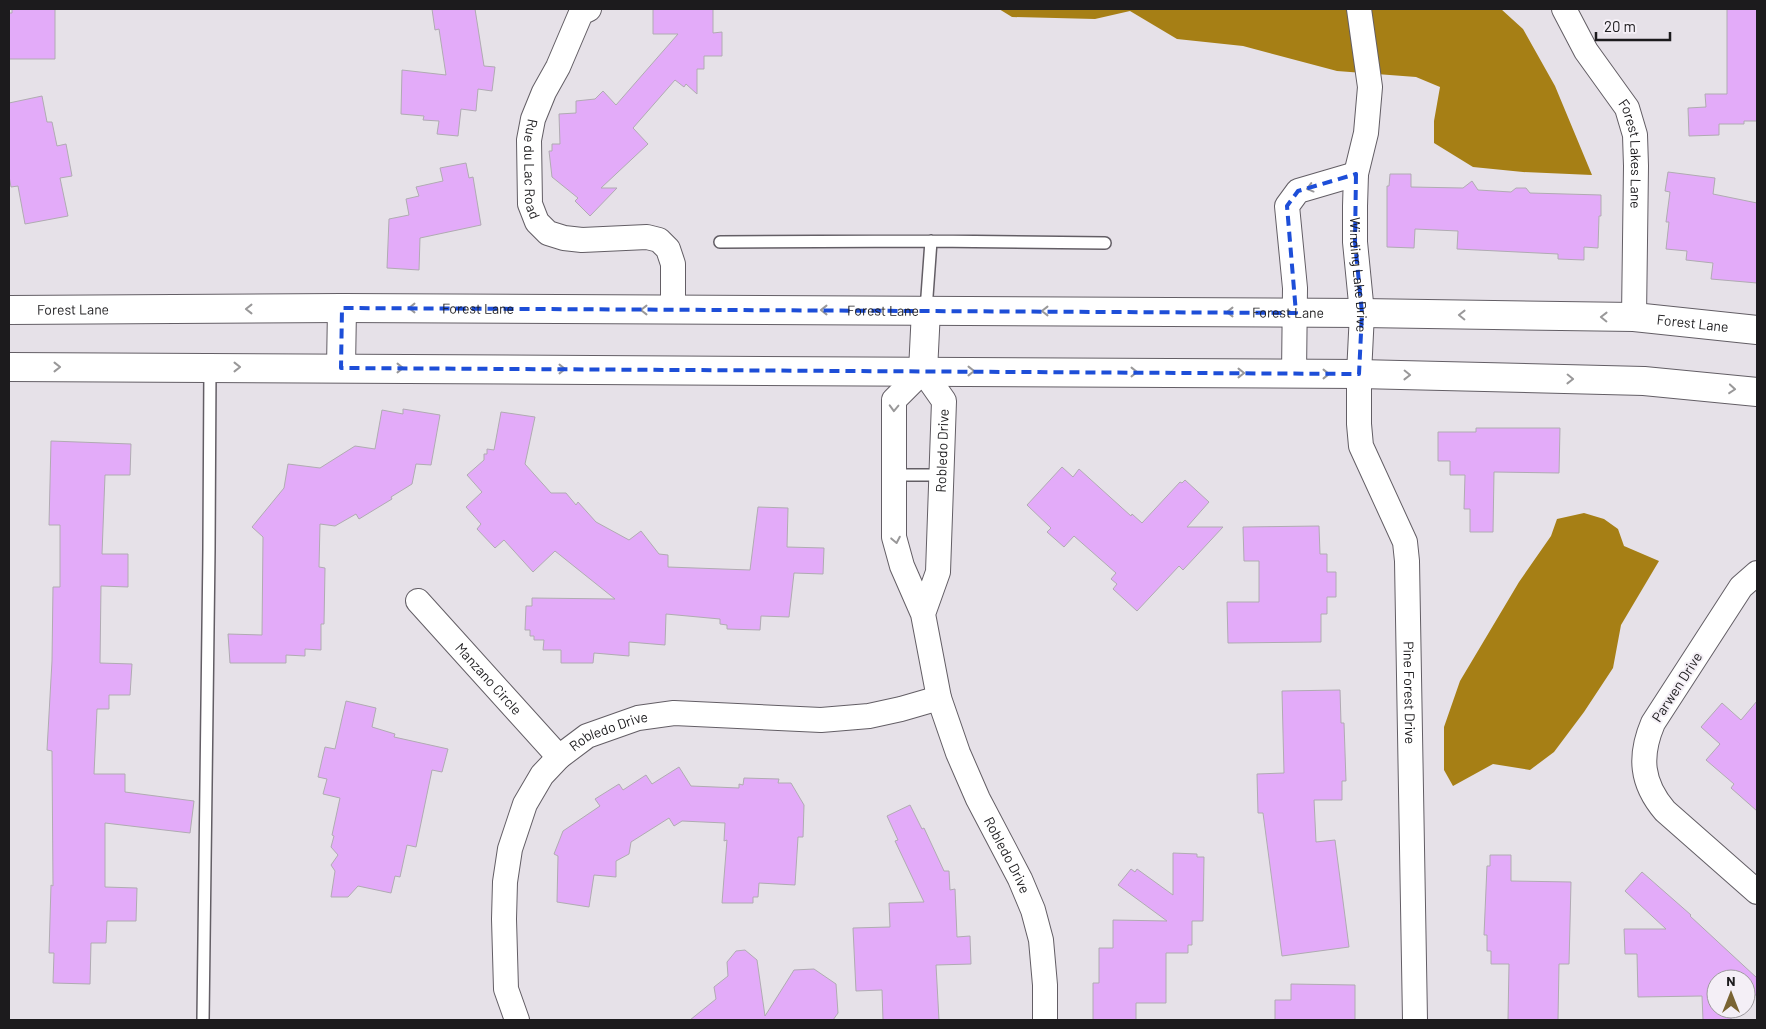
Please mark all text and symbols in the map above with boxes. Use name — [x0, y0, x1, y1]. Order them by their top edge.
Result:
scale bar — [1596, 10, 1670, 42]
text: 20 m — [1604, 17, 1636, 35]
street label: Forest Lakes Lane — [1615, 95, 1645, 209]
street label: Rue du Lac Road — [521, 118, 544, 221]
one-way arrow — [1305, 182, 1314, 193]
street label: Winding Lake Drive — [1347, 217, 1371, 333]
street label: Forest Lane — [442, 299, 514, 317]
street label: Forest Lane — [37, 300, 109, 318]
street label: Forest Lane — [847, 301, 919, 319]
one-way arrow — [408, 303, 416, 313]
street label: Forest Lane — [1252, 303, 1324, 321]
one-way arrow — [245, 304, 253, 314]
one-way arrow — [640, 305, 648, 315]
one-way arrow — [820, 305, 828, 315]
one-way arrow — [1041, 306, 1048, 316]
one-way arrow — [1226, 307, 1234, 318]
one-way arrow — [1458, 310, 1466, 320]
street label: Forest Lane — [1656, 310, 1729, 335]
one-way arrow — [1600, 312, 1608, 322]
one-way arrow — [54, 362, 62, 372]
one-way arrow — [234, 362, 242, 372]
one-way arrow — [396, 363, 404, 373]
one-way arrow — [559, 364, 567, 374]
one-way arrow — [968, 366, 976, 376]
one-way arrow — [1130, 367, 1138, 377]
one-way arrow — [1238, 368, 1245, 378]
one-way arrow — [1323, 369, 1331, 379]
one-way arrow — [1404, 370, 1412, 380]
one-way arrow — [1566, 374, 1574, 385]
one-way arrow — [1728, 384, 1736, 395]
one-way arrow — [889, 405, 899, 413]
street label: Robledo Drive — [932, 408, 952, 493]
one-way arrow — [890, 536, 900, 545]
street label: Manzano Circle — [452, 639, 526, 718]
street label: Pine Forest Drive — [1400, 641, 1419, 744]
street label: Parwen Drive — [1648, 649, 1705, 725]
street label: Robledo Drive — [566, 708, 649, 754]
street label: Robledo Drive — [981, 814, 1034, 896]
north arrow — [1706, 969, 1756, 1019]
text: N — [1726, 972, 1736, 989]

